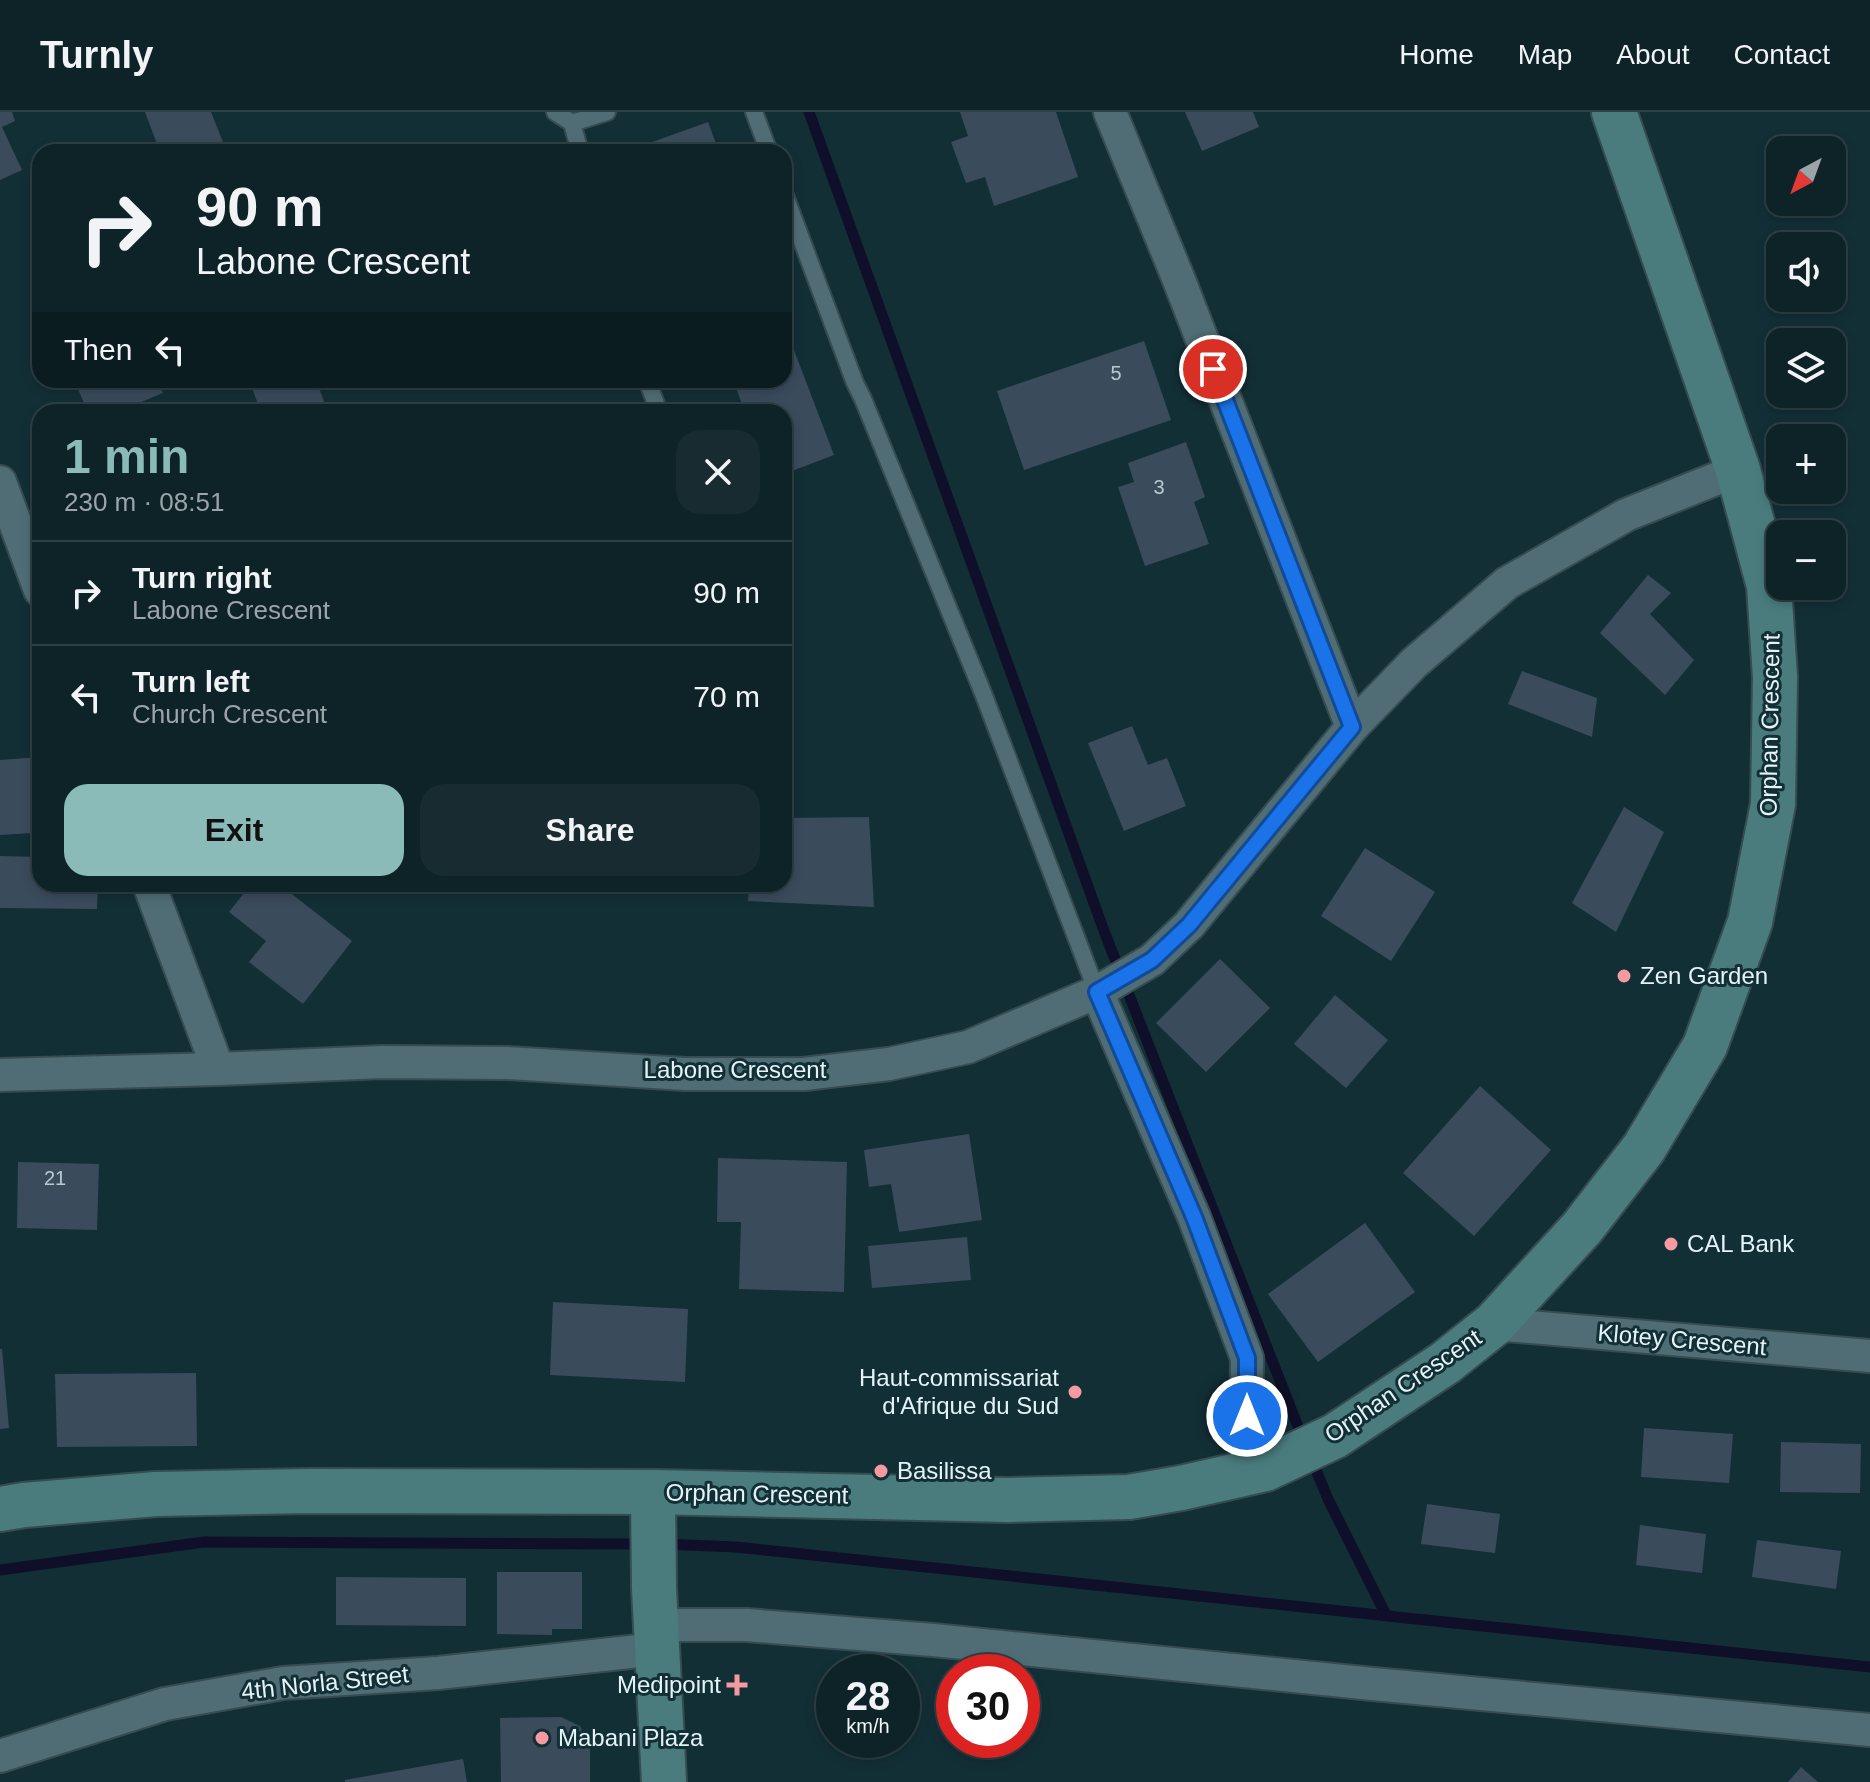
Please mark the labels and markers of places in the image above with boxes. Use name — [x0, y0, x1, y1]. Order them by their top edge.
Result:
pin — [1179, 335, 1247, 403]
place label: Zen Garden — [1640, 962, 1768, 989]
marker: Zen Garden — [1615, 967, 1633, 985]
place label: CAL Bank — [1687, 1230, 1795, 1257]
marker: CAL Bank — [1662, 1235, 1680, 1253]
place label: Haut-commissariat d'Afrique du Sud — [859, 1364, 1059, 1419]
marker: Haut-commissariat d'Afrique du Sud — [1066, 1383, 1084, 1401]
place label: Basilissa — [897, 1457, 992, 1484]
marker: Basilissa — [872, 1462, 890, 1480]
place label: Medipoint — [617, 1671, 721, 1698]
marker: Medipoint — [728, 1676, 746, 1694]
place label: Mabani Plaza — [558, 1724, 704, 1751]
marker: Mabani Plaza — [533, 1729, 551, 1747]

